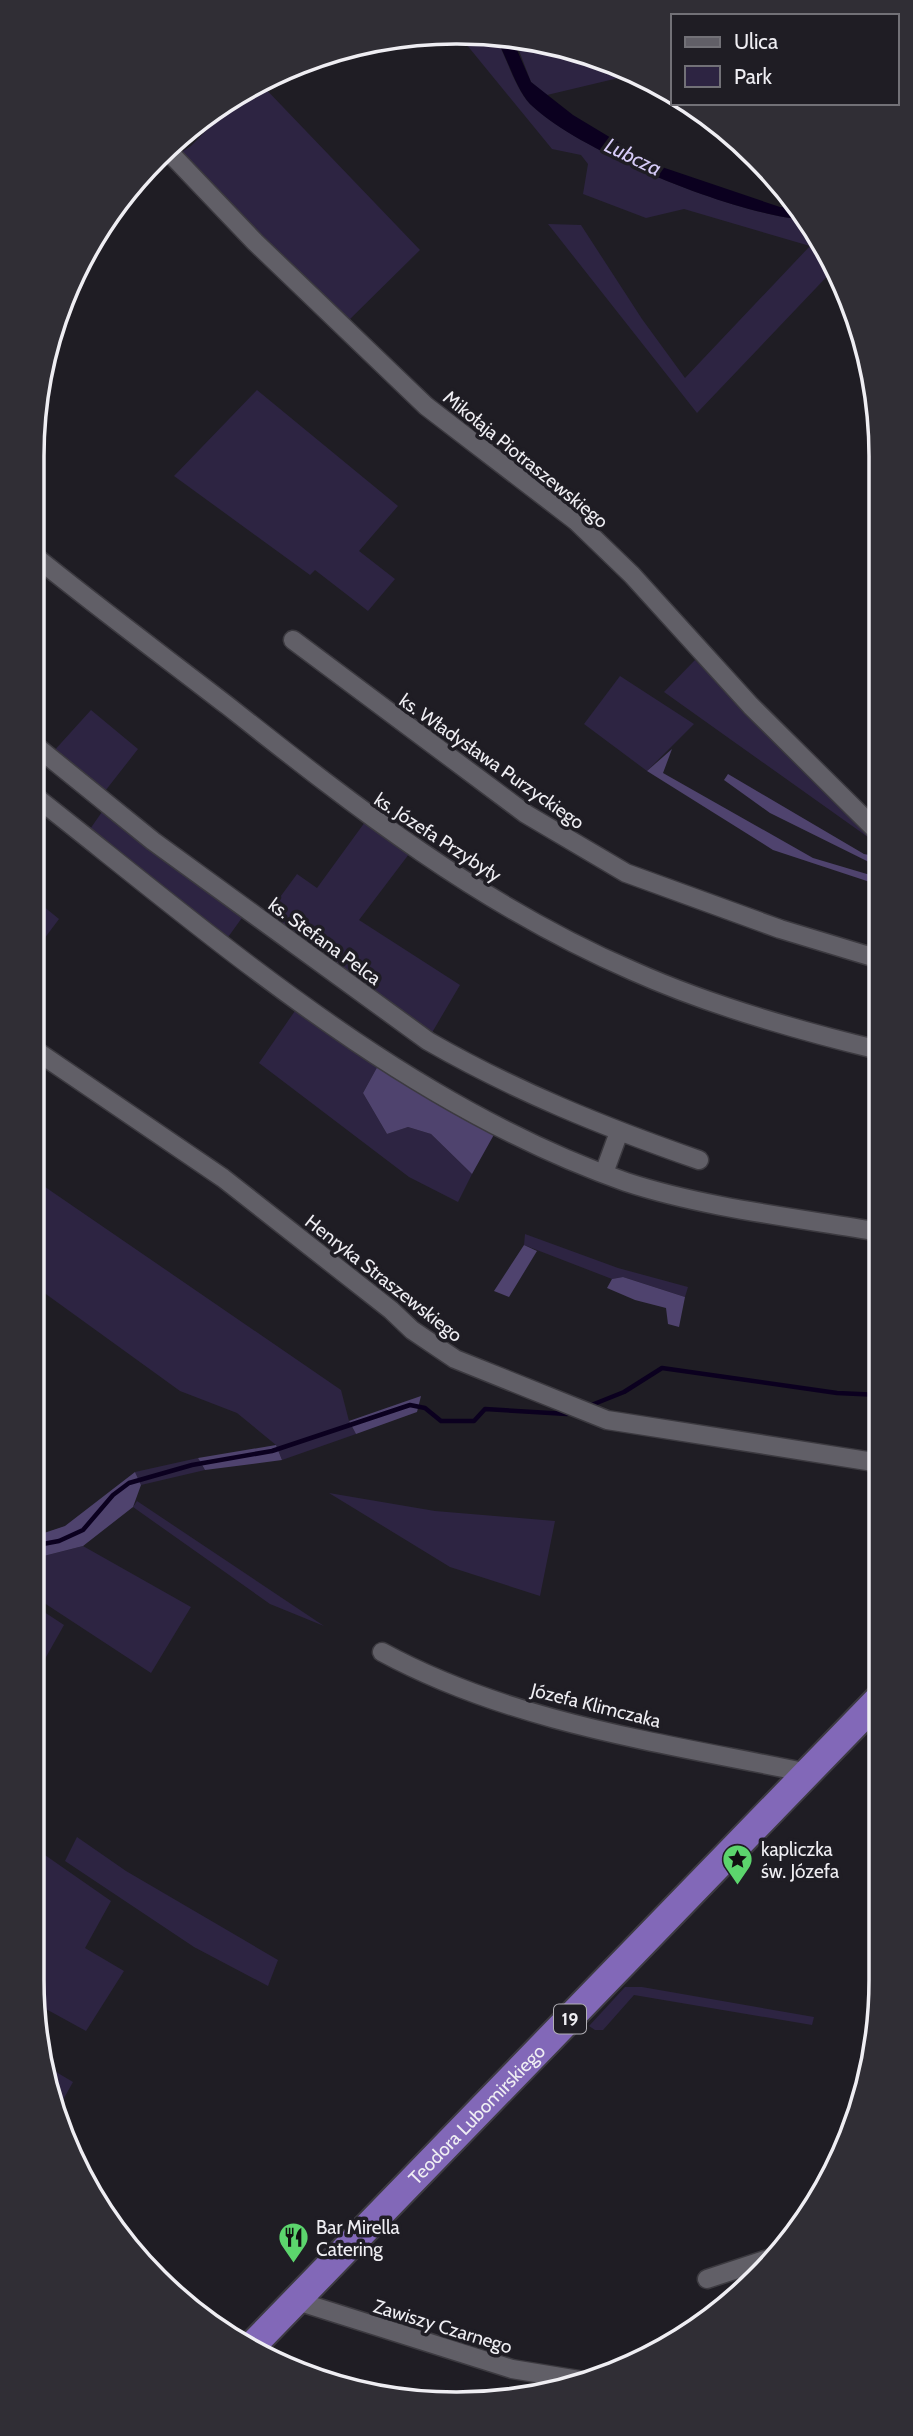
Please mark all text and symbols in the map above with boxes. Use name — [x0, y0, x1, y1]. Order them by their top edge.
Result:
legend — [671, 14, 899, 105]
text: Ulica — [734, 29, 778, 54]
text: Park — [734, 64, 772, 89]
water label: Lubcza — [601, 132, 666, 181]
street label: Mikołaja Piotraszewskiego — [439, 386, 613, 533]
street label: ks. Władysława Purzyckiego — [395, 689, 589, 834]
street label: ks. Józefa Przybyły — [370, 788, 506, 887]
street label: ks. Stefana Pelca — [264, 893, 385, 990]
street label: Henryka Straszewskiego — [300, 1210, 467, 1347]
street label: Józefa Klimczaka — [528, 1678, 663, 1733]
place label: kapliczka św. Józefa — [761, 1838, 839, 1883]
place icon: kapliczka św. Józefa — [721, 1843, 755, 1887]
road number: 19 — [554, 2005, 586, 2034]
street label: Teodora Lubomirskiego — [404, 2040, 550, 2189]
place label: Bar Mirella Catering — [316, 2216, 400, 2261]
restaurant icon: Bar Mirella Catering — [276, 2221, 310, 2265]
street label: Zawiszy Czarnego — [371, 2294, 515, 2358]

